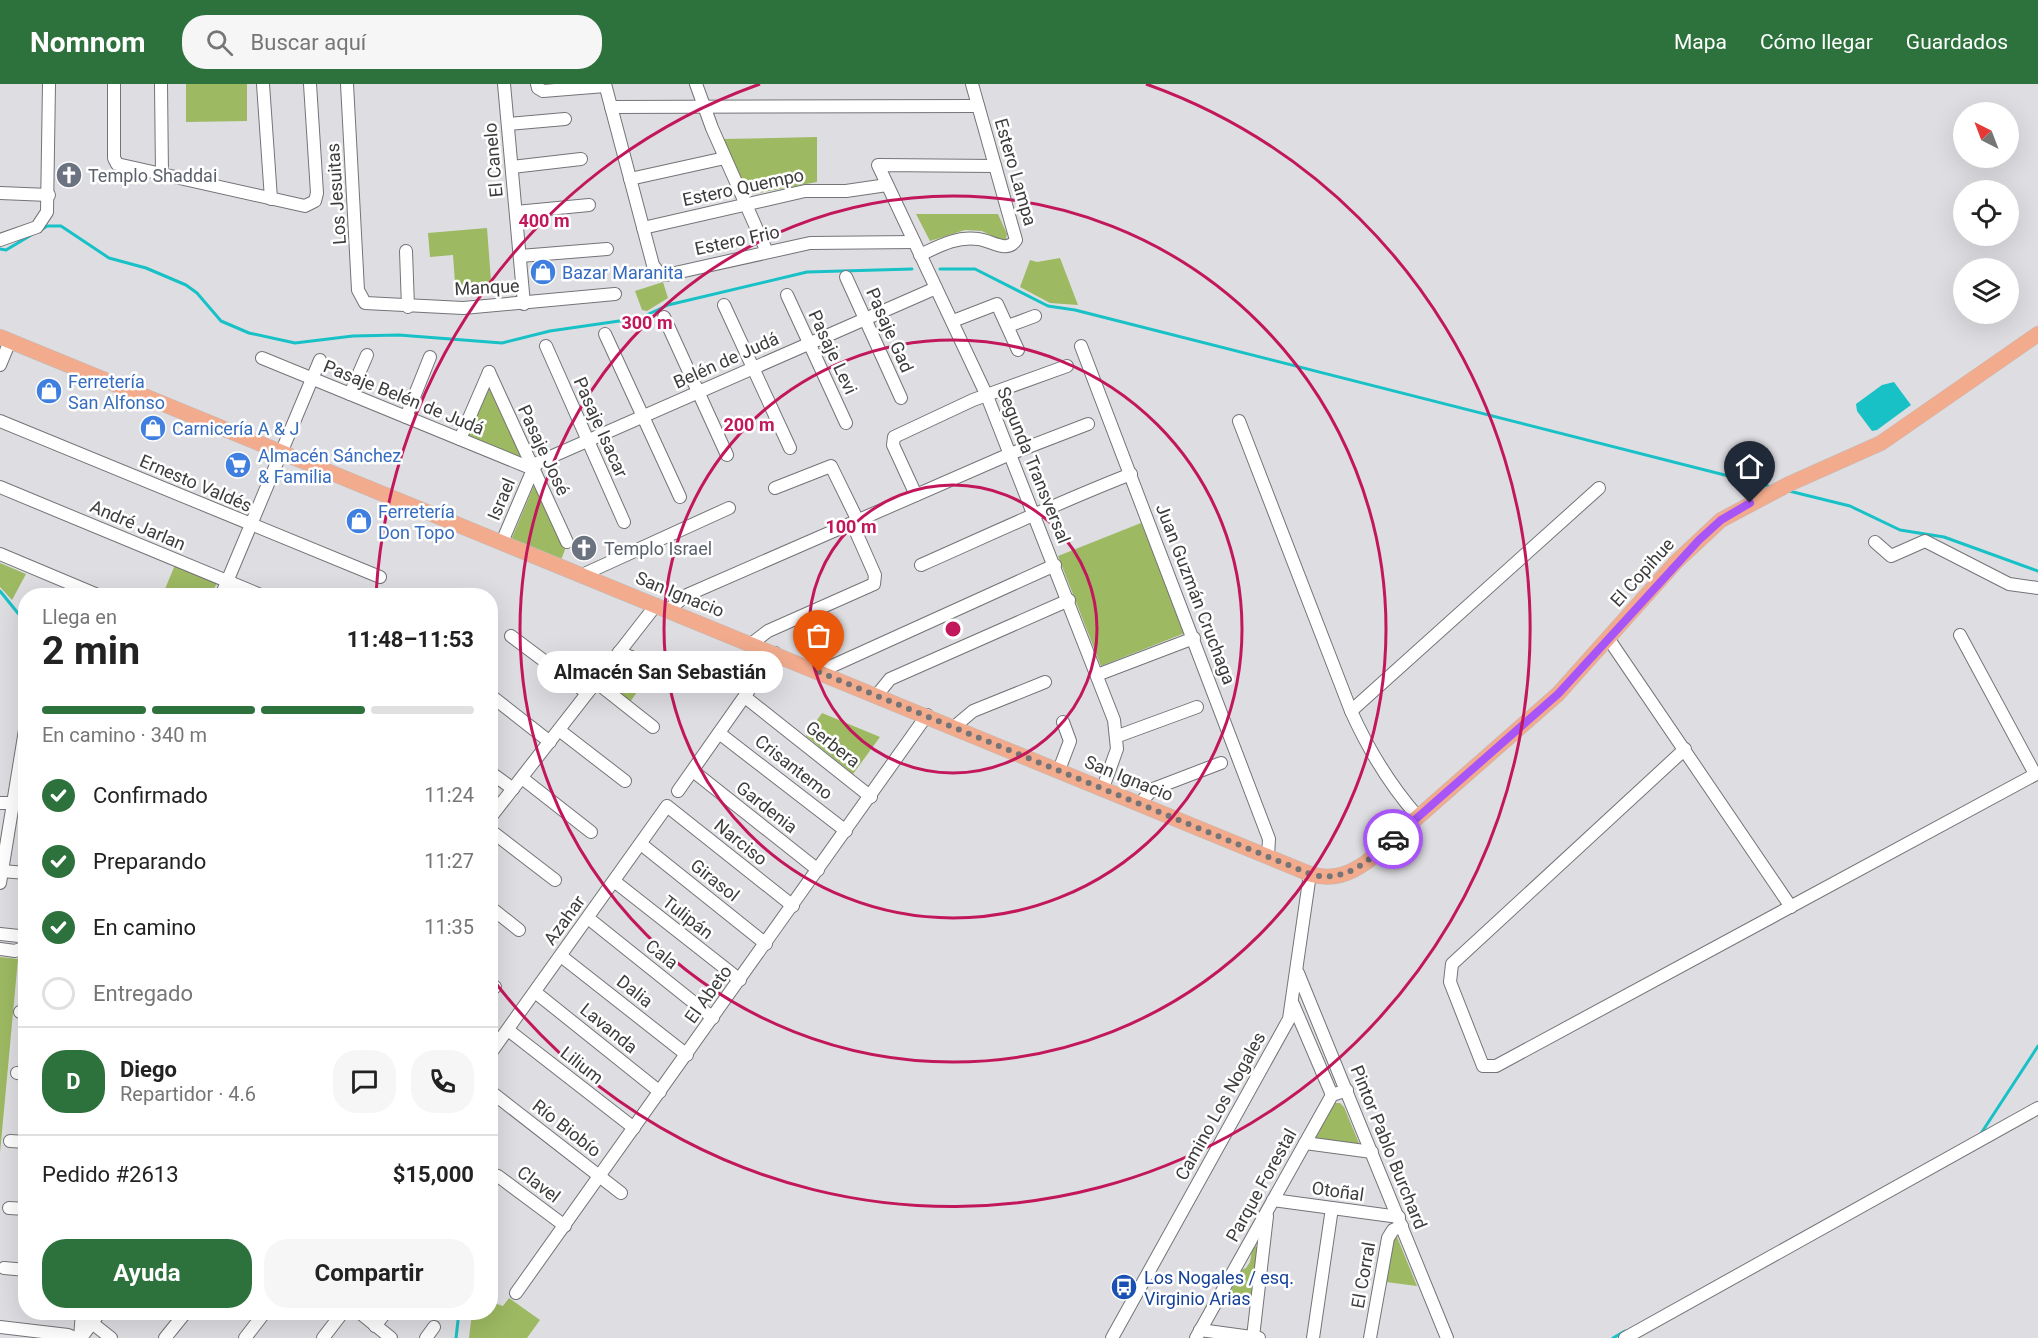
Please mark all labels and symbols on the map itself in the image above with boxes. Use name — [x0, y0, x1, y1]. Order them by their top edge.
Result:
north arrow — [1953, 102, 2019, 168]
street label: Estero Lampa — [991, 116, 1041, 228]
street label: El Canelo — [479, 122, 507, 198]
street label: Los Jesuitas — [322, 143, 350, 245]
church icon: Templo Shaddai — [54, 160, 84, 190]
street label: Estero Quempo — [680, 164, 806, 210]
place label: Templo Shaddai — [88, 165, 217, 186]
text: 400 m — [518, 210, 570, 231]
street label: Estero Frio — [693, 221, 781, 259]
shop icon: Bazar Maranita — [528, 257, 558, 287]
place label: Bazar Maranita — [562, 262, 683, 283]
street label: Manque — [454, 275, 520, 299]
street label: Pasaje Gad — [862, 284, 918, 376]
street label: Pasaje Levi — [804, 306, 862, 398]
text: 300 m — [621, 312, 673, 333]
street label: Belén de Judá — [670, 327, 782, 393]
street label: Pasaje Belén de Judá — [321, 355, 487, 439]
place label: Ferretería San Alfonso — [68, 371, 165, 413]
street label: Pasaje Isacar — [569, 374, 633, 480]
shop icon: Ferretería San Alfonso — [34, 376, 64, 406]
street label: Segunda Transversal — [993, 384, 1075, 546]
street label: Pasaje José — [514, 401, 574, 499]
shop icon: Carnicería A & J — [138, 413, 168, 443]
text: 200 m — [723, 414, 775, 435]
place label: Carnicería A & J — [172, 418, 300, 439]
pin — [1724, 441, 1775, 503]
place label: Almacén Sánchez & Familia — [258, 445, 401, 487]
street label: Ernesto Valdés — [137, 450, 255, 516]
supermarket icon: Almacén Sánchez & Familia — [223, 450, 253, 480]
street label: Israel — [483, 475, 519, 523]
street label: André Jarlan — [87, 495, 189, 555]
place label: Ferretería Don Topo — [378, 501, 455, 543]
street label: Juan Guzmán Cruchaga — [1152, 501, 1240, 687]
shop icon: Ferretería Don Topo — [344, 506, 374, 536]
text: 100 m — [825, 516, 877, 537]
church icon: Templo Israel — [569, 533, 599, 563]
street label: El Copihue — [1606, 533, 1678, 611]
place label: Templo Israel — [604, 538, 712, 559]
street label: San Ignacio — [633, 567, 727, 621]
pin — [793, 610, 844, 672]
centre of rings — [943, 619, 963, 639]
callout: Almacén San Sebastián — [537, 651, 783, 693]
street label: Gerbera — [802, 716, 864, 772]
street label: Crisantemo — [751, 730, 837, 804]
street label: San Ignacio — [1082, 751, 1176, 805]
street label: Gardenia — [732, 777, 802, 837]
courier — [1363, 809, 1423, 869]
street label: Narciso — [710, 814, 772, 870]
street label: Girasol — [686, 854, 744, 906]
street label: Azahar — [539, 891, 589, 949]
street label: Tulipán — [659, 891, 717, 943]
street label: Cala — [641, 935, 683, 973]
street label: El Abeto — [680, 961, 736, 1027]
street label: Dalia — [613, 970, 657, 1012]
street label: Lavanda — [576, 999, 642, 1057]
street label: Camino Los Nogales — [1171, 1028, 1269, 1184]
street label: Lilium — [556, 1042, 608, 1088]
street label: Pintor Pablo Burchard — [1347, 1062, 1431, 1232]
street label: Río Biobío — [529, 1095, 605, 1161]
street label: Parque Forestal — [1221, 1125, 1301, 1245]
street label: Clavel — [513, 1161, 565, 1207]
street label: Otoñal — [1311, 1177, 1365, 1205]
street label: El Corral — [1347, 1240, 1379, 1310]
place label: Los Nogales / esq. Virginio Arias — [1144, 1267, 1294, 1309]
bus stop icon: Los Nogales / esq. Virginio Arias — [1109, 1272, 1139, 1302]

